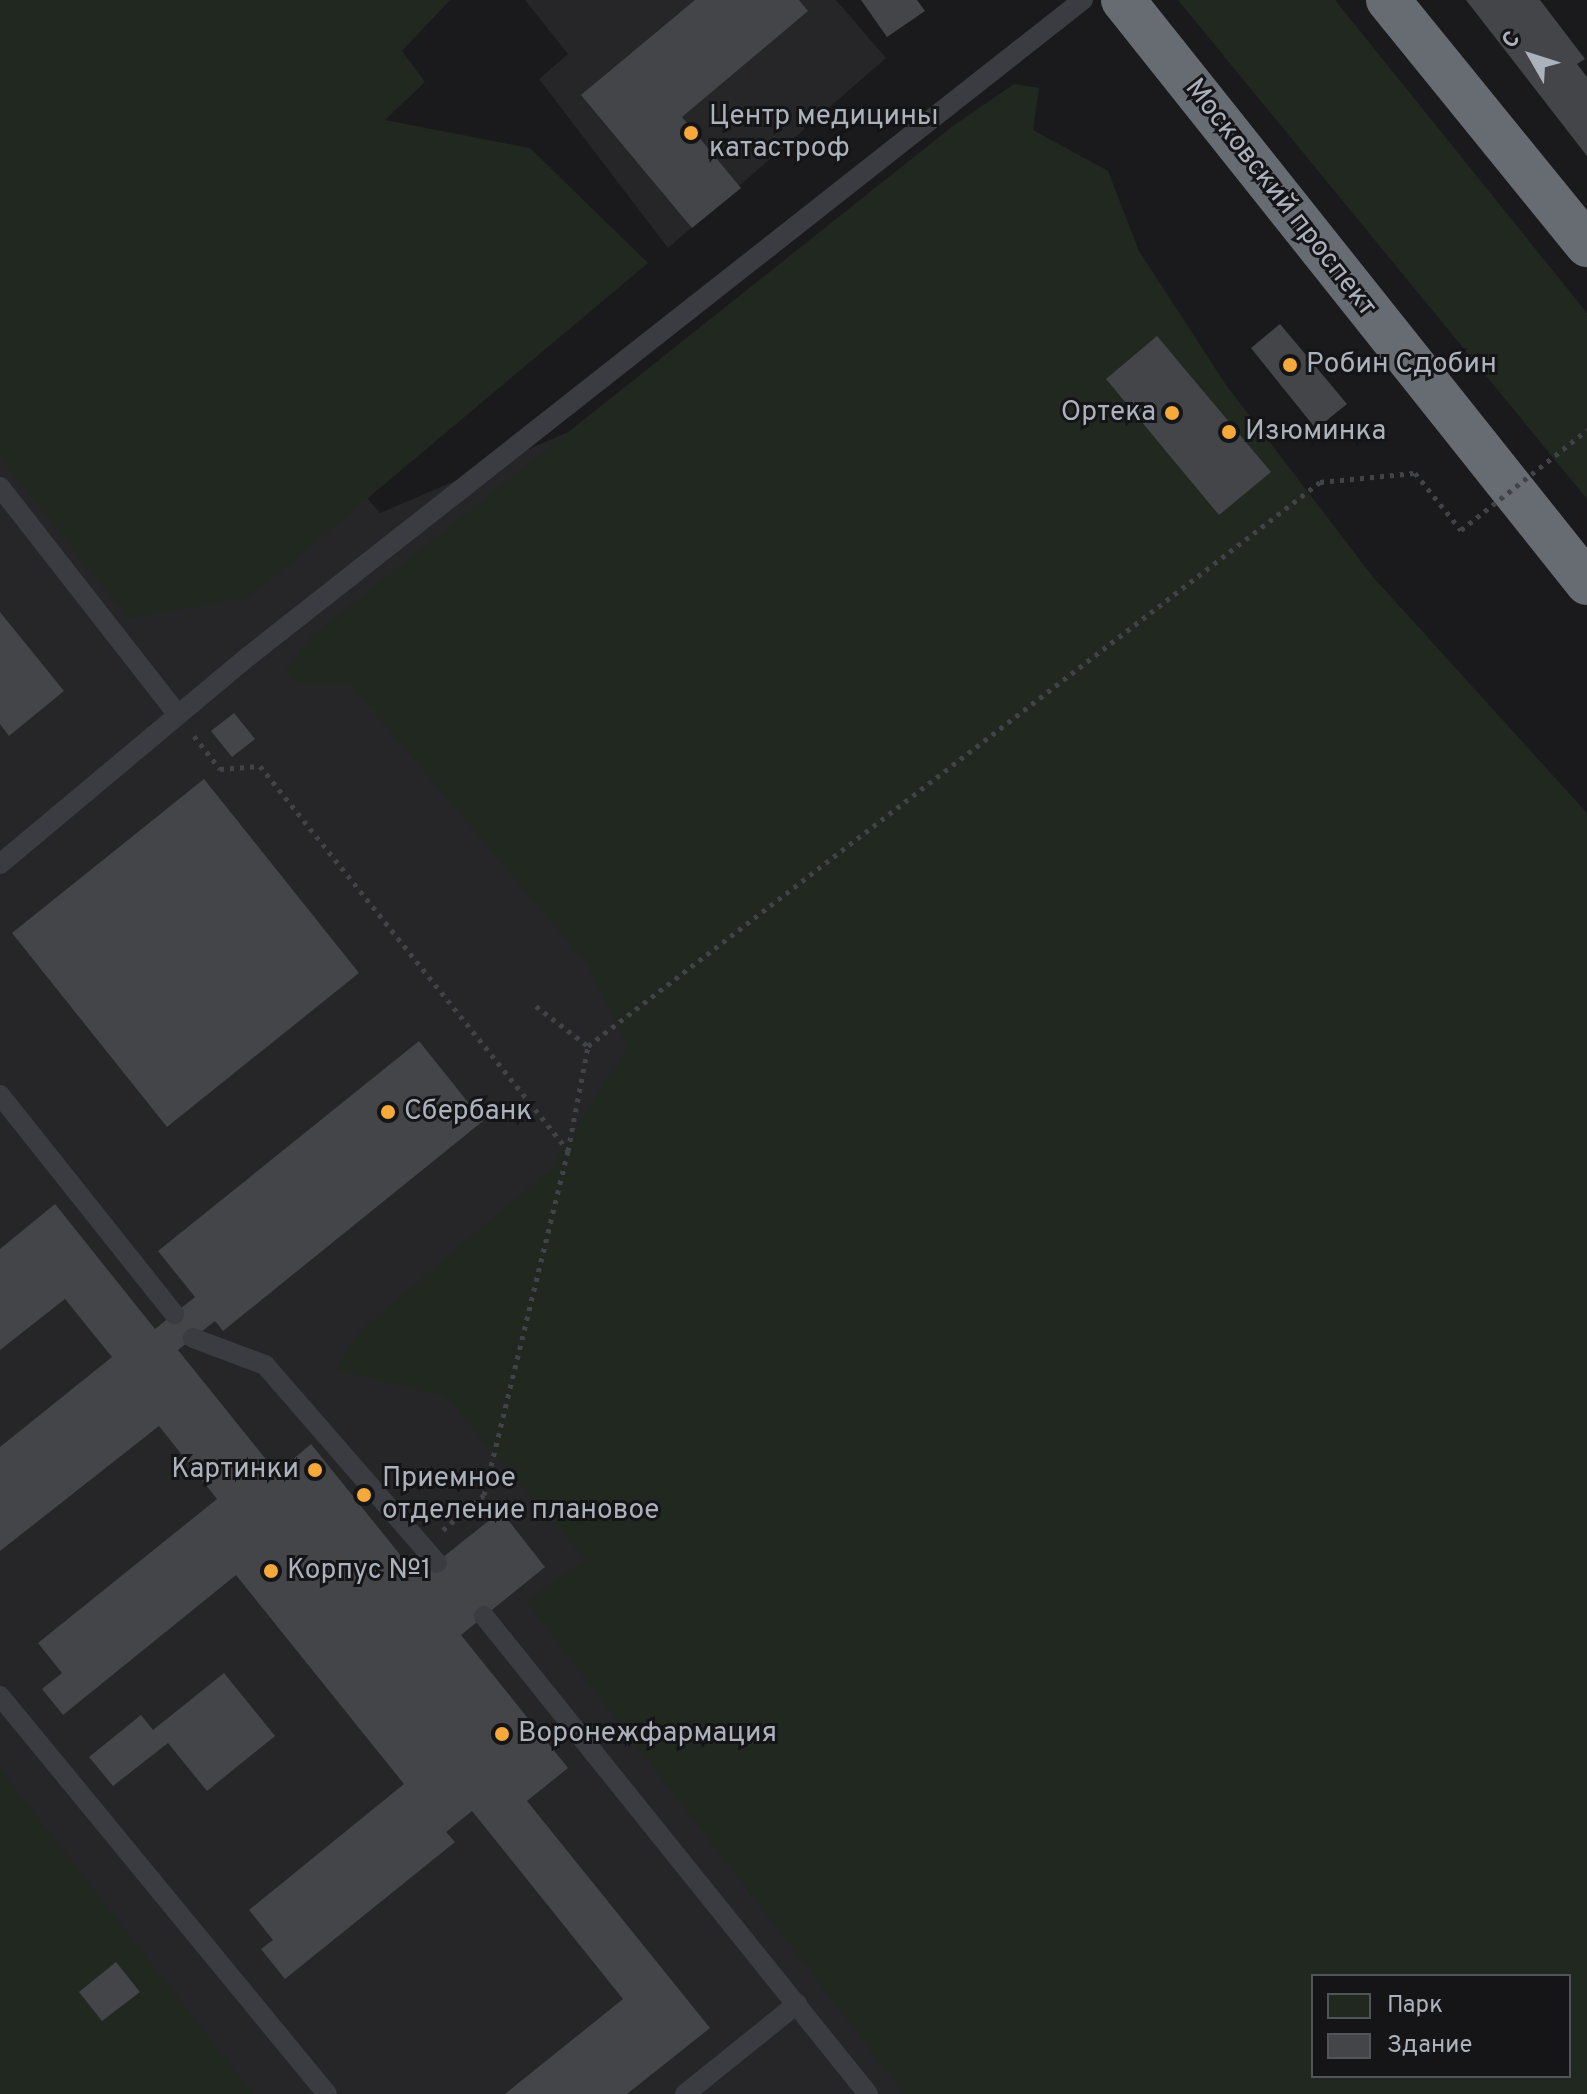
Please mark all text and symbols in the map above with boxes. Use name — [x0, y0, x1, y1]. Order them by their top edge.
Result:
north arrow — [1491, 16, 1571, 96]
text: С — [1497, 27, 1527, 55]
street label: Московский проспект — [1177, 73, 1383, 323]
place label: Центр медицины катастроф — [709, 100, 939, 166]
marker: Центр медицины катастроф — [680, 122, 702, 144]
place label: Робин Сдобин — [1306, 348, 1497, 382]
marker: Робин Сдобин — [1281, 356, 1299, 374]
place label: Ортека — [1061, 396, 1156, 430]
marker: Ортека — [1163, 404, 1181, 422]
place label: Изюминка — [1245, 415, 1386, 449]
marker: Изюминка — [1220, 423, 1238, 441]
place label: Сбербанк — [404, 1095, 532, 1129]
marker: Сбербанк — [379, 1103, 397, 1121]
place label: Картинки — [171, 1453, 299, 1487]
marker: Картинки — [306, 1461, 324, 1479]
place label: Приемное отделение плановое — [382, 1462, 659, 1528]
marker: Приемное отделение плановое — [353, 1484, 375, 1506]
place label: Корпус №1 — [287, 1554, 431, 1588]
marker: Корпус №1 — [262, 1562, 280, 1580]
place label: Воронежфармация — [518, 1717, 777, 1751]
marker: Воронежфармация — [493, 1725, 511, 1743]
legend — [1311, 1974, 1571, 2078]
text: Парк — [1387, 1991, 1443, 2021]
text: Здание — [1387, 2031, 1473, 2061]

